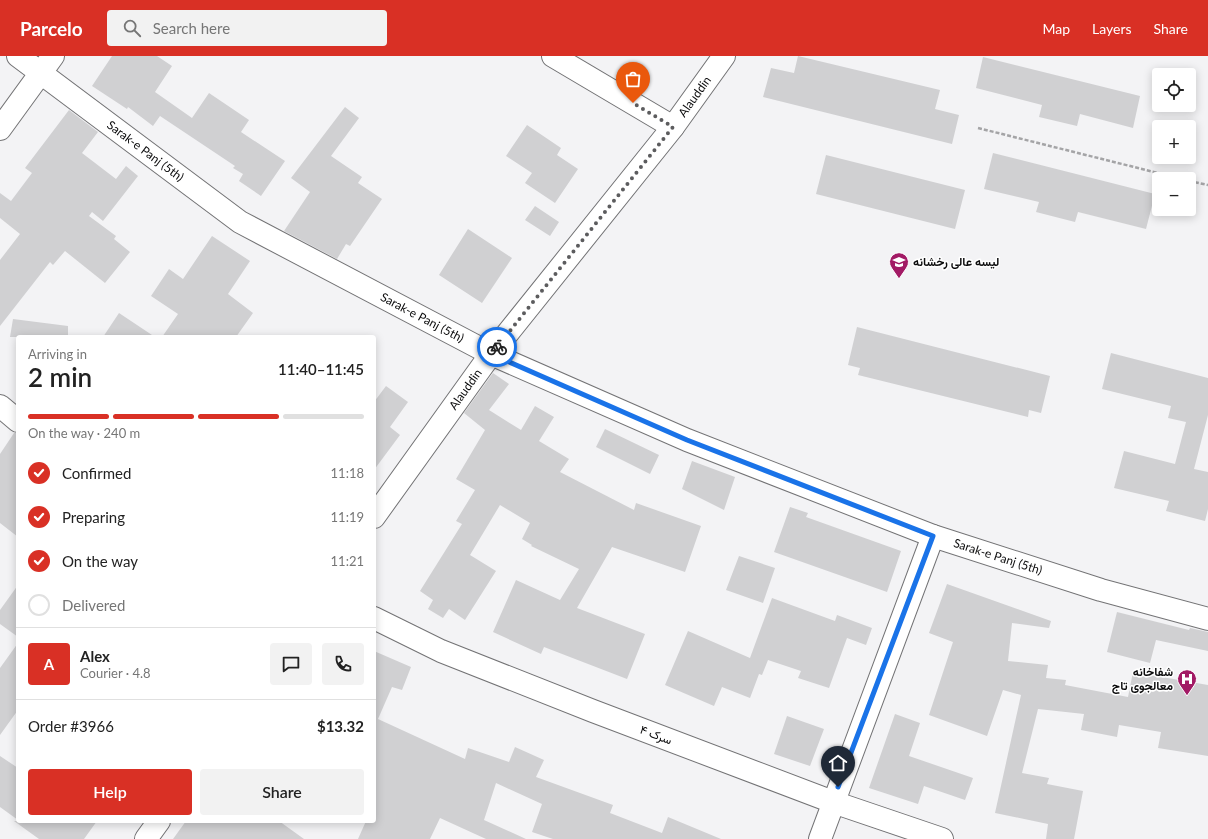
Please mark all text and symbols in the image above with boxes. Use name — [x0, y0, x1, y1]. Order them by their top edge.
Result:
search box — [107, 10, 387, 46]
text: Parcelo — [20, 17, 83, 40]
icon: search — [121, 17, 143, 39]
text: Search here — [153, 19, 230, 37]
text: Map — [1042, 20, 1070, 37]
text: Layers — [1092, 20, 1132, 37]
text: Share — [1154, 20, 1188, 37]
pin — [616, 62, 650, 103]
icon: bag — [622, 68, 644, 90]
map controls — [1152, 68, 1196, 216]
button: locate — [1152, 68, 1196, 112]
street label: Alauddin — [675, 73, 714, 120]
street label: Sarak-e Panj (5th) — [104, 117, 187, 184]
button: + — [1152, 120, 1196, 164]
button: − — [1152, 172, 1196, 216]
school or university icon: لیسه عالی رخشانه — [888, 251, 910, 279]
place label: لیسه عالی رخشانه — [913, 254, 999, 270]
street label: Sarak-e Panj (5th) — [378, 289, 467, 345]
courier — [477, 327, 517, 367]
icon: bike — [486, 336, 508, 358]
text: Arriving in — [28, 346, 87, 362]
text: 11:40–11:45 — [278, 360, 364, 378]
text: 2 min — [28, 361, 92, 393]
street label: Alauddin — [445, 366, 485, 413]
text: On the way · 240 m — [28, 425, 140, 441]
icon: check — [28, 462, 50, 484]
text: Confirmed — [62, 464, 131, 482]
text: 11:18 — [331, 465, 364, 481]
icon: check — [28, 506, 50, 528]
text: Preparing — [62, 508, 125, 526]
text: 11:19 — [331, 509, 364, 525]
street label: Sarak-e Panj (5th) — [952, 535, 1044, 578]
icon: check — [28, 550, 50, 572]
text: On the way — [62, 552, 138, 570]
text: 11:21 — [331, 553, 364, 569]
text: Delivered — [62, 596, 125, 614]
button: chat — [270, 643, 312, 685]
button: phone — [322, 643, 364, 685]
text: Alex — [80, 647, 110, 665]
text: A — [44, 655, 54, 673]
place label: شفاخانه معالجوی تاج — [1112, 664, 1173, 694]
text: Courier · 4.8 — [80, 665, 151, 681]
hospital icon: شفاخانه معالجوی تاج — [1176, 668, 1198, 696]
text: Order #3966 — [28, 717, 114, 735]
text: $13.32 — [317, 717, 364, 735]
street label: سرک ۴ — [638, 722, 674, 748]
pin — [821, 746, 855, 787]
icon: home — [827, 752, 849, 774]
button: Help — [28, 769, 192, 815]
button: Share — [200, 769, 364, 815]

